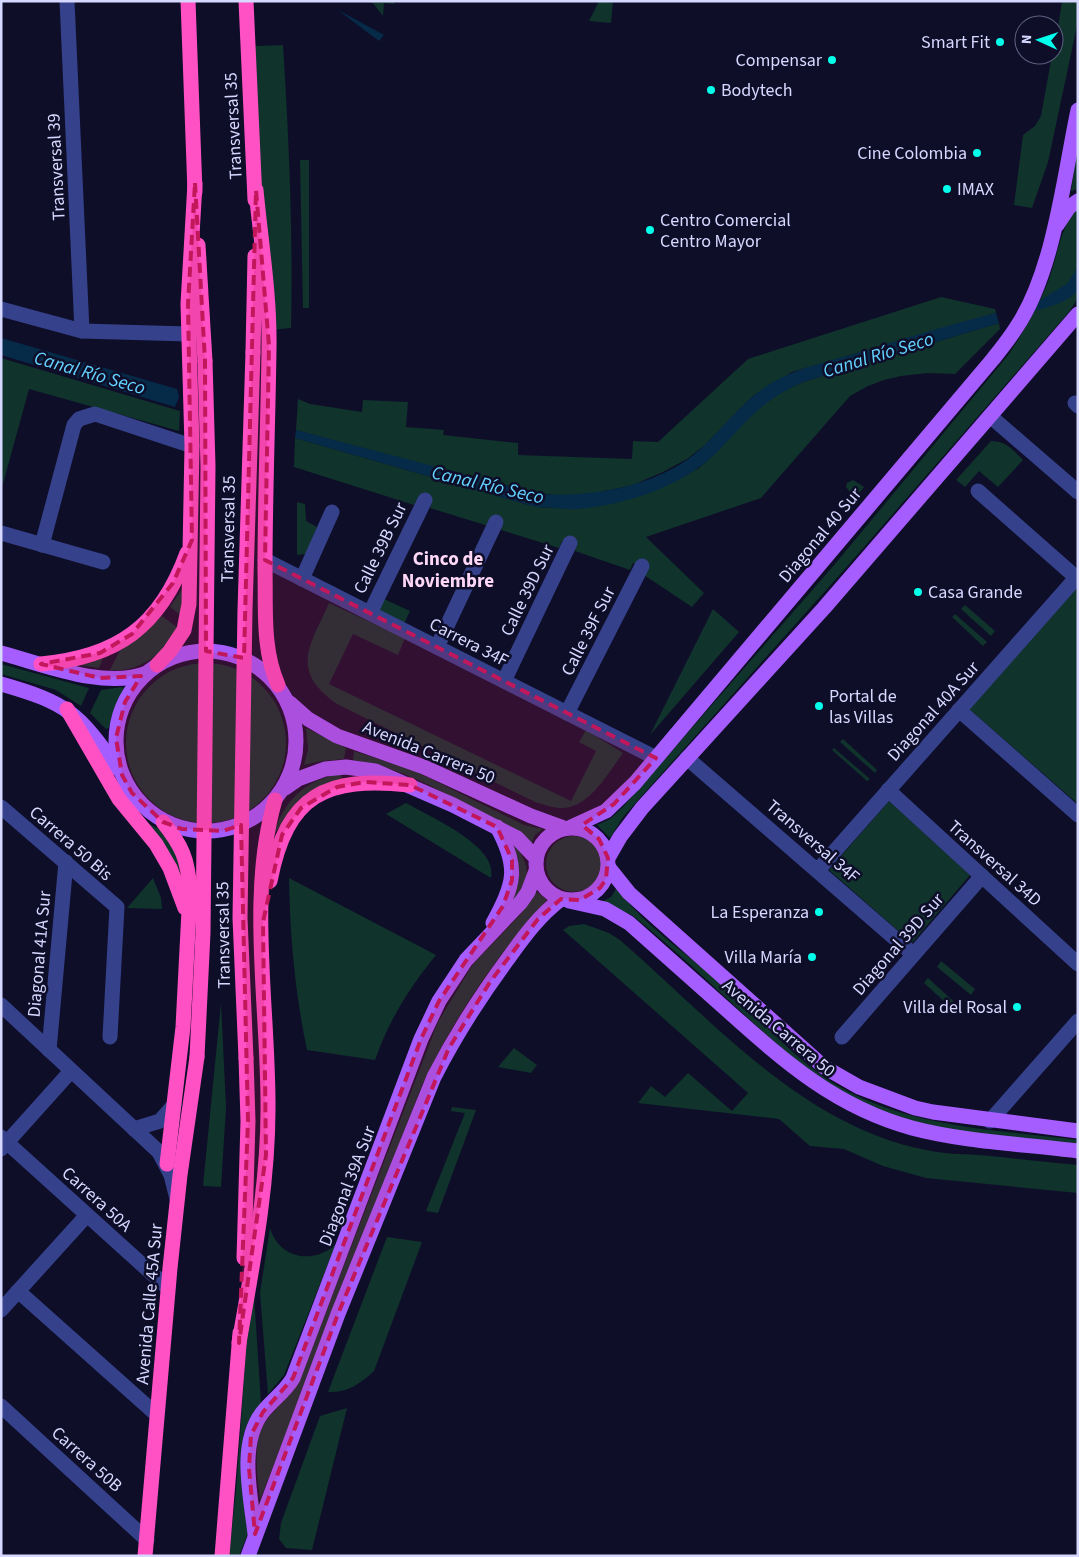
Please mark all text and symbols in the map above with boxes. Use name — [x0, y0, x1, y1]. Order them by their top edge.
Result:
north arrow — [1014, 15, 1064, 65]
place label: Smart Fit — [921, 30, 990, 55]
text: N — [1017, 34, 1037, 45]
marker: Smart Fit — [994, 36, 1006, 48]
place label: Compensar — [735, 48, 823, 73]
marker: Compensar — [826, 54, 838, 66]
street label: Transversal 35 — [218, 72, 249, 180]
place label: Bodytech — [721, 78, 793, 103]
marker: Bodytech — [705, 84, 717, 96]
street label: Transversal 39 — [41, 113, 72, 221]
place label: Cine Colombia — [857, 141, 967, 166]
marker: Cine Colombia — [971, 147, 983, 159]
place label: IMAX — [957, 177, 994, 202]
marker: IMAX — [941, 183, 953, 195]
place label: Centro Comercial Centro Mayor — [660, 208, 791, 254]
marker: Centro Comercial Centro Mayor — [644, 224, 656, 236]
water label: Canal Río Seco — [820, 326, 937, 385]
water label: Canal Río Seco — [31, 345, 149, 402]
water label: Canal Río Seco — [429, 459, 547, 512]
street label: Transversal 35 — [215, 475, 242, 583]
street label: Diagonal 40 Sur — [773, 482, 868, 588]
street label: Calle 39B Sur — [348, 498, 414, 598]
street label: Calle 39D Sur — [494, 539, 561, 640]
district label: Cinco de Noviembre — [402, 546, 494, 595]
place label: Casa Grande — [928, 580, 1022, 605]
street label: Calle 39F Sur — [555, 582, 622, 680]
marker: Casa Grande — [912, 586, 924, 598]
street label: Carrera 34F — [425, 612, 513, 673]
street label: Diagonal 40A Sur — [882, 655, 986, 767]
place label: Portal de las Villas — [829, 684, 897, 730]
marker: Portal de las Villas — [813, 700, 825, 712]
street label: Avenida Carrera 50 — [359, 714, 499, 790]
street label: Transversal 34F — [761, 794, 865, 889]
street label: Carrera 50 Bis — [24, 800, 118, 887]
street label: Transversal 34D — [942, 814, 1047, 912]
street label: Transversal 35 — [210, 881, 237, 989]
street label: Diagonal 39D Sur — [847, 887, 950, 1001]
street label: Diagonal 41A Sur — [22, 889, 58, 1018]
place label: La Esperanza — [711, 900, 809, 925]
marker: La Esperanza — [813, 906, 825, 918]
place label: Villa María — [725, 945, 802, 970]
marker: Villa María — [806, 951, 818, 963]
street label: Avenida Carrera 50 — [717, 974, 841, 1083]
place label: Villa del Rosal — [903, 995, 1007, 1020]
marker: Villa del Rosal — [1011, 1001, 1023, 1013]
street label: Diagonal 39A Sur — [313, 1122, 382, 1250]
street label: Carrera 50A — [56, 1161, 137, 1238]
street label: Avenida Calle 45A Sur — [130, 1222, 169, 1386]
street label: Carrera 50B — [46, 1421, 128, 1498]

